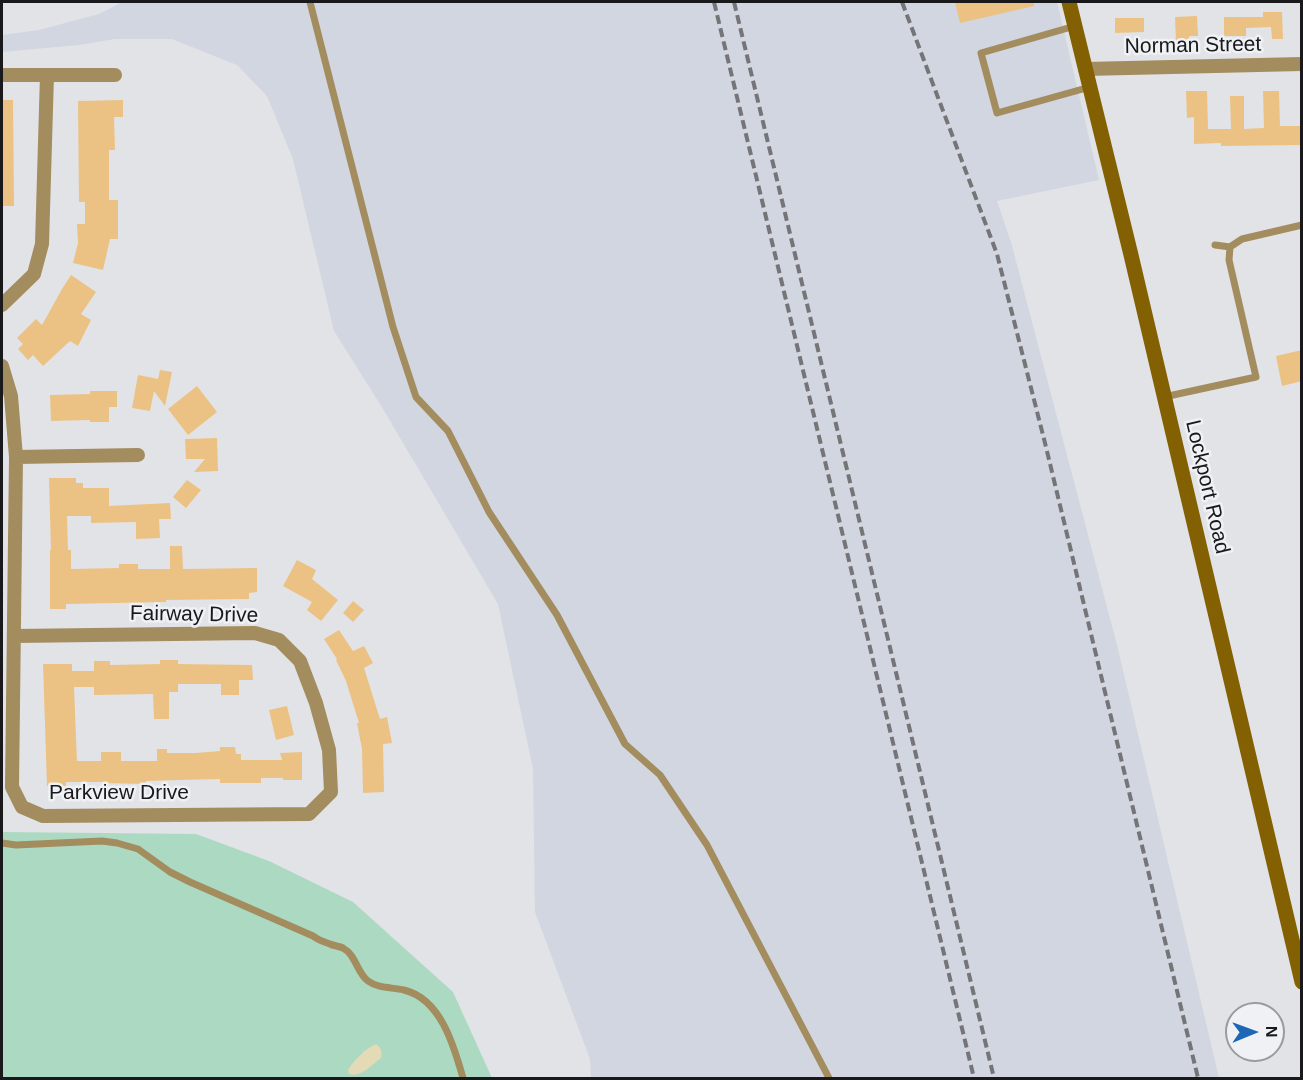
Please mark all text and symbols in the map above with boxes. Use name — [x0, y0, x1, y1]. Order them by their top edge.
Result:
street label: Norman Street — [1125, 32, 1261, 60]
street label: Lockport Road — [1179, 418, 1235, 556]
street label: Fairway Drive — [130, 601, 258, 629]
street label: Parkview Drive — [49, 780, 189, 806]
north arrow — [1225, 1002, 1285, 1062]
text: N — [1263, 1026, 1280, 1038]

